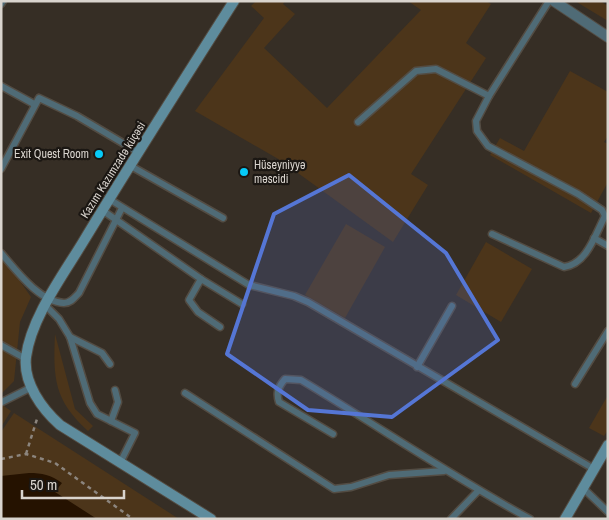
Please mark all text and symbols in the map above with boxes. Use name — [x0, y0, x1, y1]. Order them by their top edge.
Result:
street label: Kazım Kazımzadə küçəsi — [77, 119, 149, 221]
place label: Exit Quest Room — [14, 146, 89, 162]
marker: Exit Quest Room — [93, 148, 105, 160]
place label: Hüseyniyyə məscidi — [254, 157, 305, 187]
marker: Hüseyniyyə məscidi — [238, 166, 250, 178]
scale bar — [22, 468, 125, 500]
text: 50 m — [30, 474, 57, 495]

